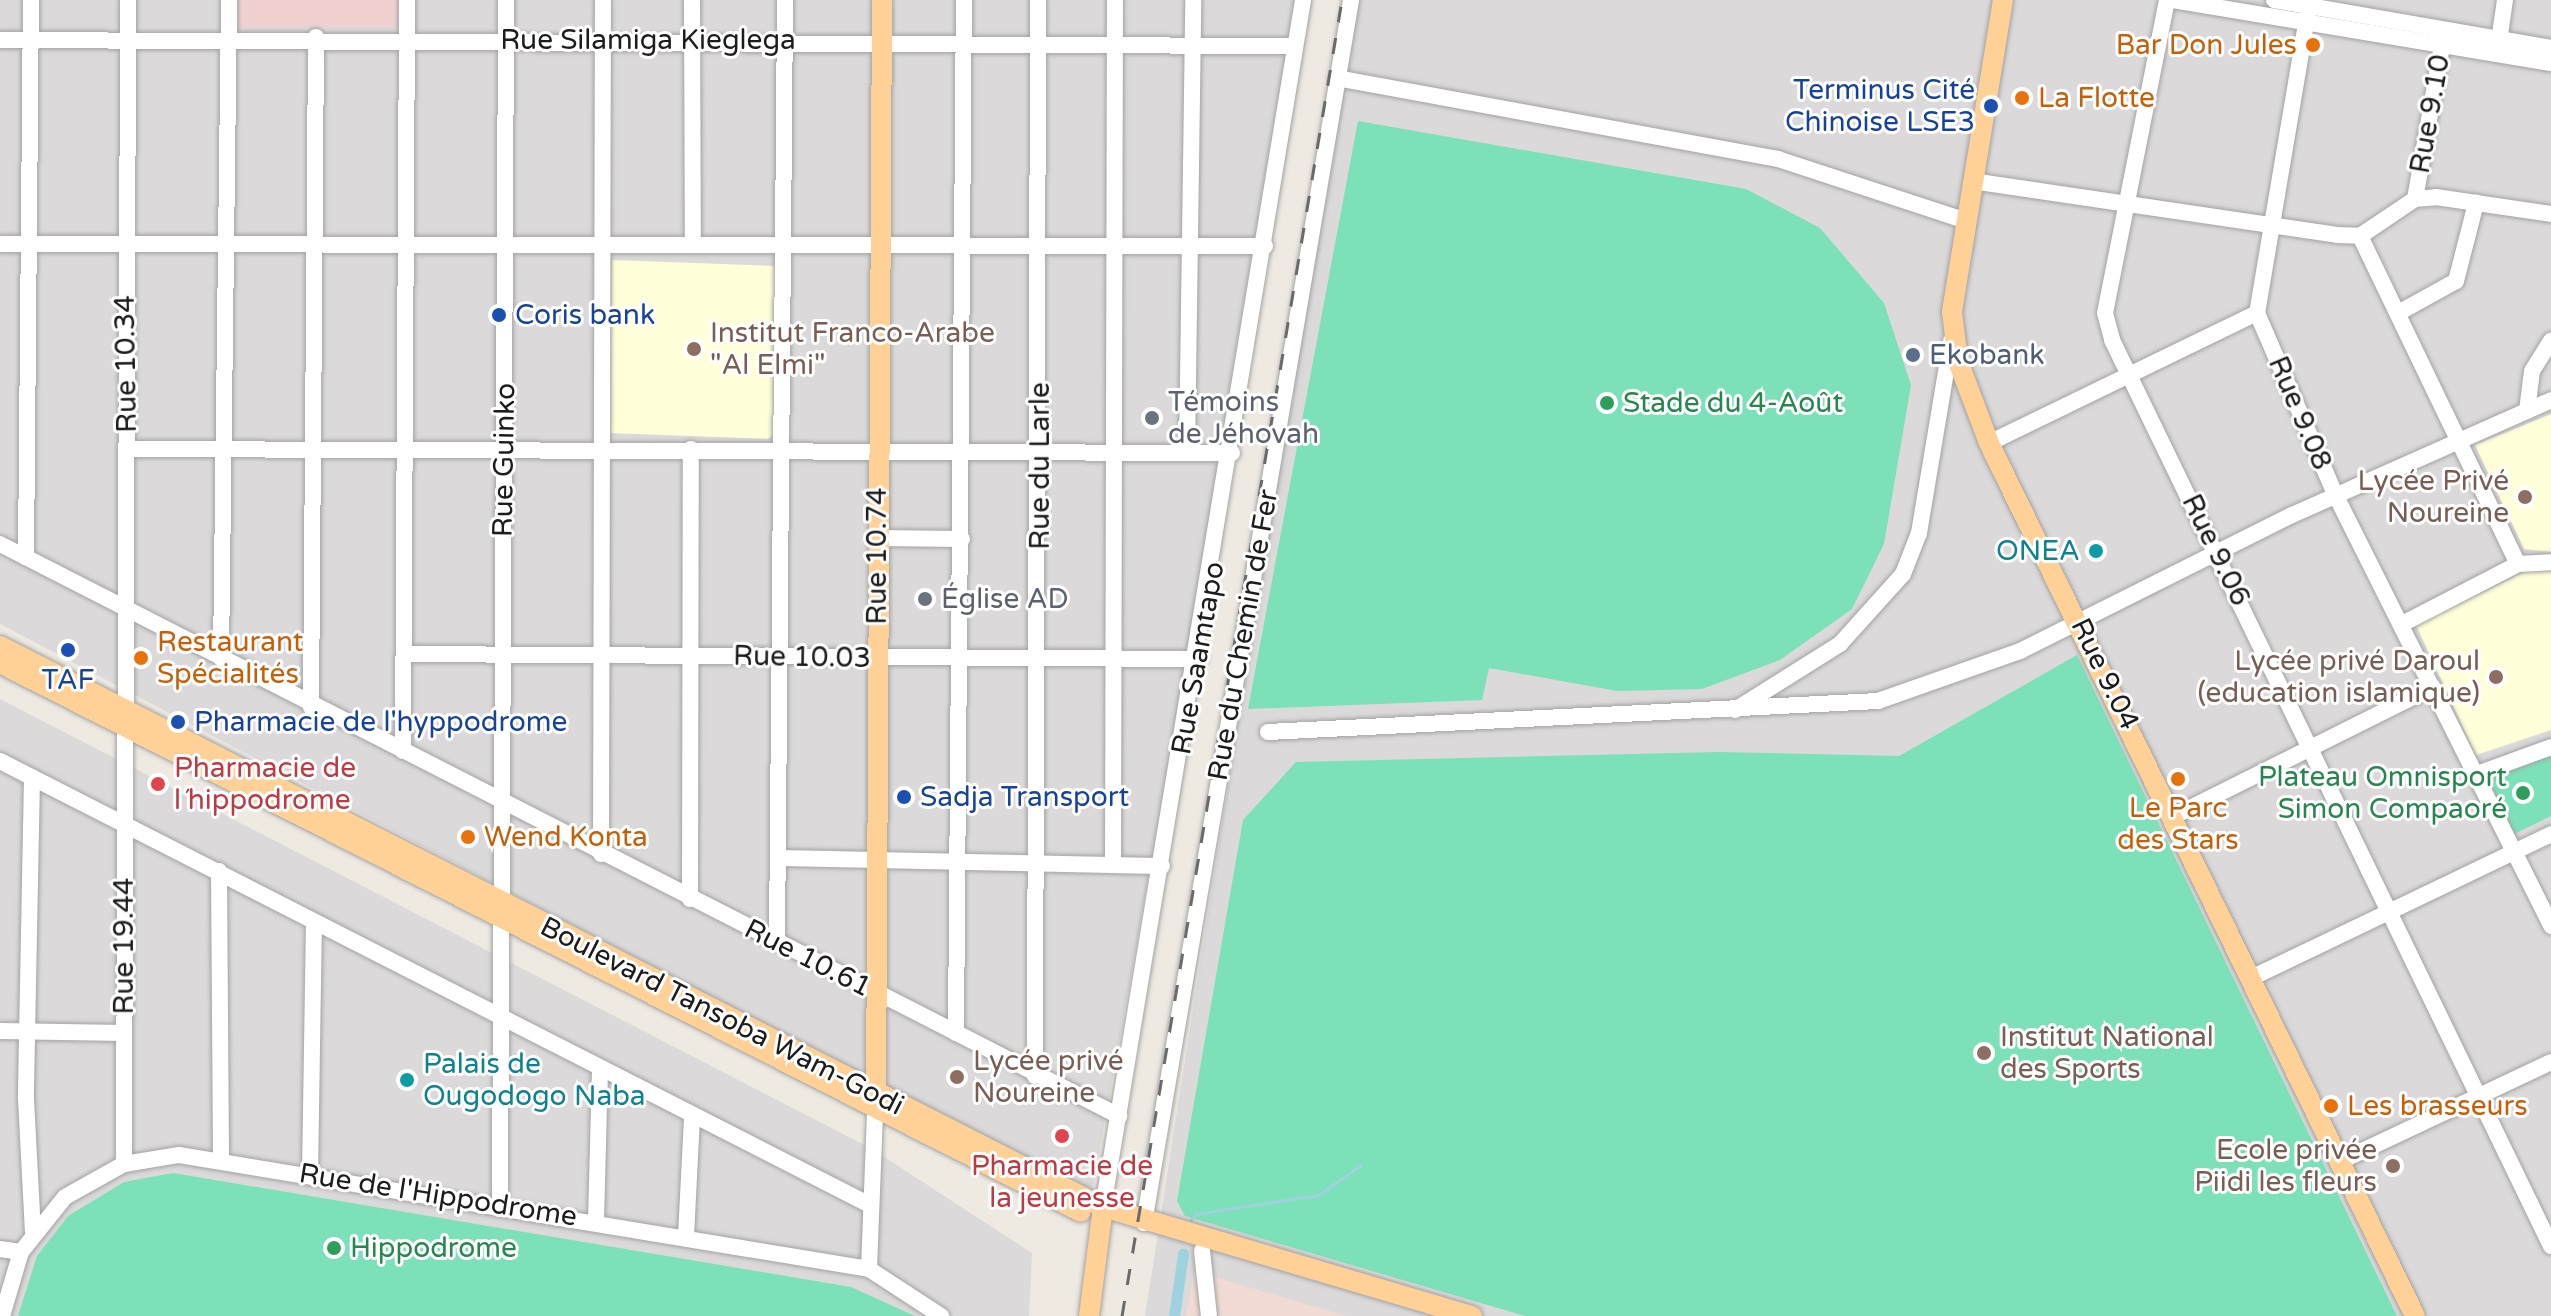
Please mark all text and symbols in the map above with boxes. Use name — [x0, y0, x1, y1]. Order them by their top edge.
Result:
street label: Rue Silamiga Kieglega — [500, 23, 796, 57]
place label: Bar Don Jules — [2116, 28, 2297, 62]
marker: Bar Don Jules — [2304, 36, 2322, 54]
street label: Rue 9.10 — [2403, 52, 2457, 176]
place label: Terminus Cité Chinoise LSE3 — [1785, 73, 1975, 139]
place label: La Flotte — [2038, 81, 2155, 115]
marker: La Flotte — [2013, 89, 2031, 107]
marker: Terminus Cité Chinoise LSE3 — [1982, 97, 2000, 115]
street label: Rue 10.34 — [108, 295, 144, 433]
place label: Coris bank — [515, 298, 655, 332]
marker: Coris bank — [490, 306, 508, 324]
place label: Institut Franco-Arabe "Al Elmi" — [710, 316, 995, 382]
place label: Ekobank — [1929, 338, 2045, 372]
marker: Institut Franco-Arabe "Al Elmi" — [685, 340, 703, 358]
marker: Ekobank — [1904, 346, 1922, 364]
street label: Rue 9.08 — [2261, 351, 2339, 475]
street label: Rue du Larle — [1023, 382, 1057, 550]
street label: Rue Guinko — [486, 383, 522, 537]
place label: Témoins de Jéhovah — [1168, 385, 1319, 451]
place label: Stade du 4-Août — [1623, 386, 1843, 420]
marker: Stade du 4-Août — [1598, 394, 1616, 412]
marker: Témoins de Jéhovah — [1143, 409, 1161, 427]
place label: Lycée Privé Noureine — [2357, 464, 2509, 530]
street label: Rue 10.74 — [860, 487, 894, 625]
street label: Rue du Chemin de Fer — [1201, 487, 1285, 783]
marker: Lycée Privé Noureine — [2516, 488, 2534, 506]
street label: Rue 9.06 — [2175, 489, 2257, 611]
place label: ONEA — [1996, 534, 2080, 568]
marker: ONEA — [2087, 542, 2105, 560]
street label: Rue Saamtapo — [1164, 559, 1232, 757]
place label: Église AD — [941, 582, 1069, 616]
marker: Église AD — [916, 590, 934, 608]
street label: Rue 9.04 — [2064, 613, 2146, 735]
place label: Restaurant Spécialités — [157, 625, 303, 691]
street label: Rue 10.03 — [733, 639, 871, 675]
marker: TAF — [59, 641, 77, 659]
place label: Lycée privé Daroul (education islamique) — [2198, 644, 2480, 710]
marker: Restaurant Spécialités — [132, 649, 150, 667]
place label: TAF — [41, 663, 95, 697]
marker: Lycée privé Daroul (education islamique) — [2487, 668, 2505, 686]
place label: Pharmacie de l'hyppodrome — [194, 705, 567, 739]
marker: Pharmacie de l'hyppodrome — [169, 713, 187, 731]
place label: Pharmacie de l´hippodrome — [174, 751, 356, 817]
place label: Plateau Omnisport Simon Compaoré — [2258, 760, 2507, 826]
marker: Le Parc des Stars — [2169, 770, 2187, 788]
marker: Pharmacie de l´hippodrome — [149, 775, 167, 793]
place label: Sadja Transport — [920, 780, 1129, 814]
marker: Plateau Omnisport Simon Compaoré — [2514, 784, 2532, 802]
marker: Sadja Transport — [895, 788, 913, 806]
place label: Le Parc des Stars — [2117, 791, 2239, 857]
place label: Wend Konta — [484, 820, 648, 854]
marker: Wend Konta — [459, 828, 477, 846]
street label: Rue 19.44 — [107, 877, 141, 1015]
street label: Boulevard Tansoba Wam-Godi — [535, 909, 909, 1123]
street label: Rue 10.61 — [739, 912, 877, 1004]
place label: Institut National des Sports — [2000, 1020, 2214, 1086]
place label: Lycée privé Noureine — [973, 1044, 1124, 1110]
marker: Institut National des Sports — [1975, 1044, 1993, 1062]
place label: Palais de Ougodogo Naba — [423, 1047, 646, 1113]
marker: Lycée privé Noureine — [948, 1068, 966, 1086]
marker: Palais de Ougodogo Naba — [398, 1071, 416, 1089]
place label: Les brasseurs — [2347, 1089, 2528, 1123]
marker: Les brasseurs — [2322, 1097, 2340, 1115]
marker: Pharmacie de la jeunesse — [1053, 1127, 1071, 1145]
place label: Ecole privée Piidi les fleurs — [2194, 1133, 2377, 1199]
place label: Pharmacie de la jeunesse — [971, 1149, 1153, 1215]
street label: Rue de l'Hippodrome — [297, 1156, 579, 1234]
marker: Ecole privée Piidi les fleurs — [2384, 1157, 2402, 1175]
place label: Hippodrome — [350, 1231, 517, 1265]
marker: Hippodrome — [325, 1239, 343, 1257]

